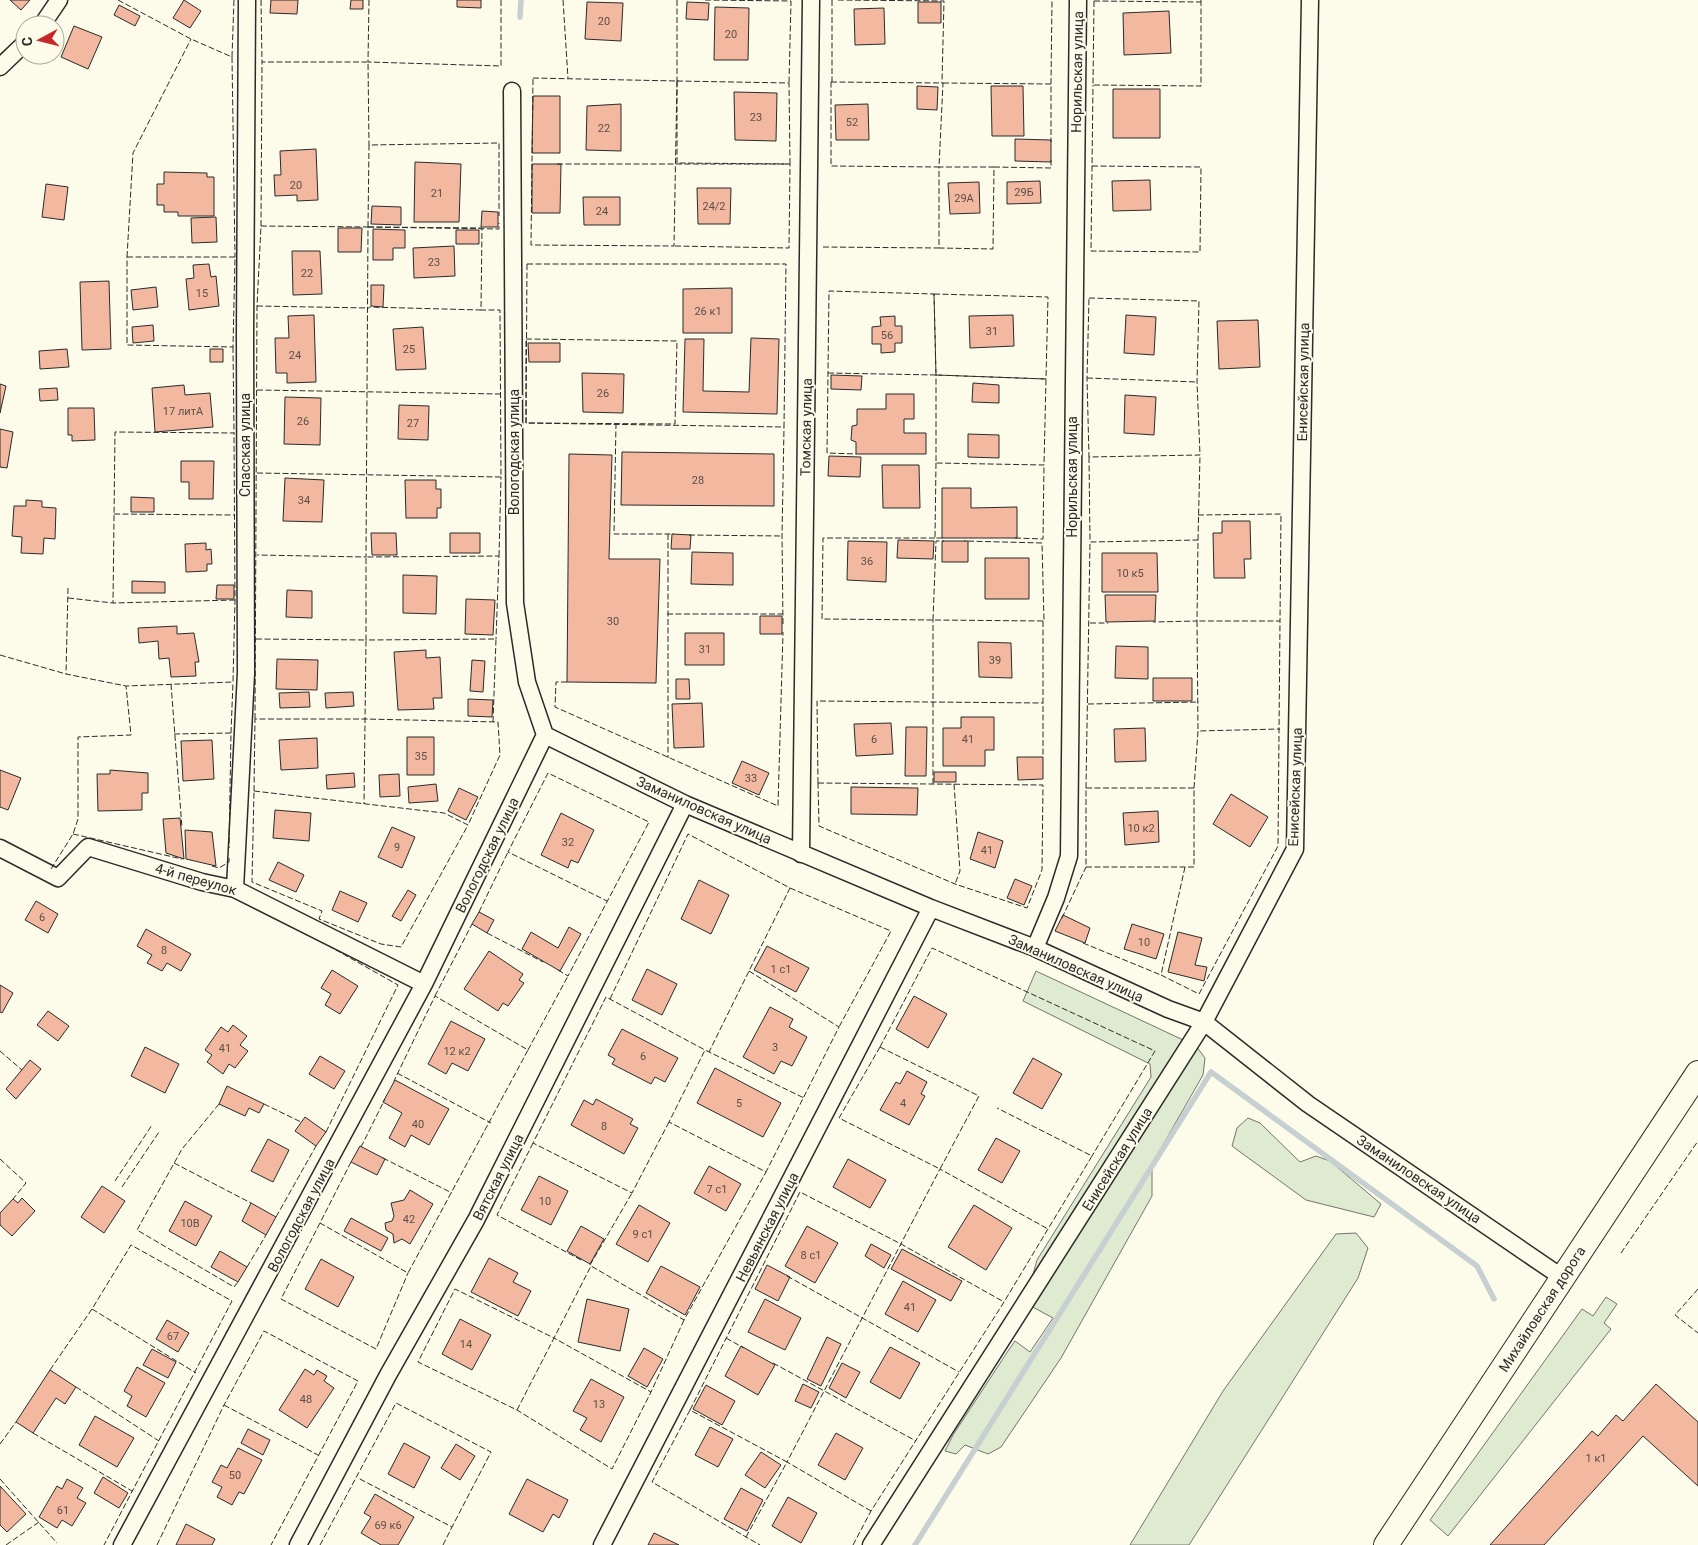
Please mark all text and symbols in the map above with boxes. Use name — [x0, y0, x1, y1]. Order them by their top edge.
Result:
street label: Норильская улица — [1068, 11, 1086, 133]
north arrow — [15, 15, 65, 65]
house number: 20 — [598, 15, 610, 28]
house number: 20 — [725, 28, 737, 41]
text: С — [19, 36, 36, 47]
house number: 23 — [750, 111, 762, 124]
house number: 52 — [846, 116, 858, 129]
house number: 22 — [598, 122, 610, 135]
house number: 20 — [290, 179, 302, 192]
house number: 29Б — [1014, 186, 1034, 199]
house number: 21 — [431, 187, 443, 200]
house number: 29А — [954, 192, 975, 205]
house number: 24/2 — [702, 200, 726, 213]
house number: 24 — [596, 205, 608, 218]
house number: 23 — [428, 256, 440, 269]
house number: 22 — [301, 267, 313, 280]
house number: 15 — [196, 287, 208, 300]
house number: 26 к1 — [694, 305, 722, 318]
street label: Енисейская улица — [1294, 322, 1312, 442]
house number: 31 — [986, 325, 998, 338]
house number: 56 — [881, 329, 893, 342]
house number: 25 — [403, 343, 415, 356]
house number: 24 — [289, 349, 301, 362]
street label: Томская улица — [797, 378, 815, 476]
house number: 26 — [597, 387, 609, 400]
street label: Вологодская улица — [506, 389, 522, 515]
street label: Спасская улица — [237, 393, 253, 497]
house number: 17 литА — [163, 405, 204, 418]
house number: 26 — [297, 415, 309, 428]
street label: Норильская улица — [1064, 416, 1080, 538]
house number: 27 — [407, 417, 419, 430]
house number: 28 — [692, 474, 704, 487]
house number: 34 — [298, 494, 310, 507]
house number: 36 — [861, 555, 873, 568]
house number: 10 к5 — [1116, 567, 1144, 580]
house number: 30 — [607, 615, 619, 628]
house number: 31 — [699, 643, 711, 656]
house number: 39 — [989, 654, 1001, 667]
street label: Енисейская улица — [1285, 727, 1305, 847]
house number: 6 — [871, 733, 877, 746]
house number: 41 — [962, 733, 974, 746]
house number: 35 — [415, 750, 427, 763]
house number: 33 — [745, 772, 757, 785]
street label: Заманиловская улица — [634, 773, 774, 847]
street label: Вологодская улица — [452, 795, 522, 915]
house number: 10 к2 — [1127, 822, 1155, 835]
house number: 32 — [562, 836, 574, 849]
house number: 9 — [394, 841, 400, 854]
house number: 41 — [981, 844, 993, 857]
street label: 4-й переулок — [153, 860, 239, 898]
house number: 6 — [39, 911, 45, 924]
street label: Заманиловская улица — [1006, 931, 1146, 1005]
house number: 10 — [1138, 936, 1150, 949]
house number: 8 — [161, 944, 167, 957]
house number: 1 с1 — [771, 963, 791, 976]
house number: 3 — [772, 1041, 778, 1054]
house number: 41 — [219, 1042, 231, 1055]
house number: 12 к2 — [443, 1045, 471, 1058]
house number: 6 — [640, 1050, 646, 1063]
house number: 5 — [736, 1097, 742, 1110]
house number: 4 — [900, 1097, 906, 1110]
street label: Енисейская улица — [1079, 1104, 1155, 1214]
house number: 40 — [412, 1118, 424, 1131]
house number: 8 — [601, 1120, 607, 1133]
street label: Вятская улица — [469, 1131, 527, 1223]
street label: Заманиловская улица — [1354, 1131, 1484, 1227]
street label: Вологодская улица — [264, 1155, 338, 1275]
street label: Невьянская улица — [732, 1170, 802, 1284]
house number: 7 с1 — [707, 1183, 727, 1196]
house number: 10 — [539, 1195, 551, 1208]
house number: 42 — [403, 1213, 415, 1226]
house number: 10В — [180, 1217, 200, 1230]
house number: 9 с1 — [633, 1228, 653, 1241]
street label: Михайловская дорога — [1495, 1243, 1589, 1375]
house number: 8 с1 — [801, 1249, 821, 1262]
house number: 41 — [904, 1301, 916, 1314]
house number: 67 — [167, 1330, 179, 1343]
house number: 14 — [460, 1338, 472, 1351]
house number: 48 — [300, 1393, 312, 1406]
house number: 13 — [593, 1398, 605, 1411]
house number: 1 к1 — [1585, 1452, 1607, 1465]
house number: 50 — [229, 1469, 241, 1482]
house number: 61 — [57, 1504, 69, 1517]
house number: 69 к6 — [374, 1519, 402, 1532]

